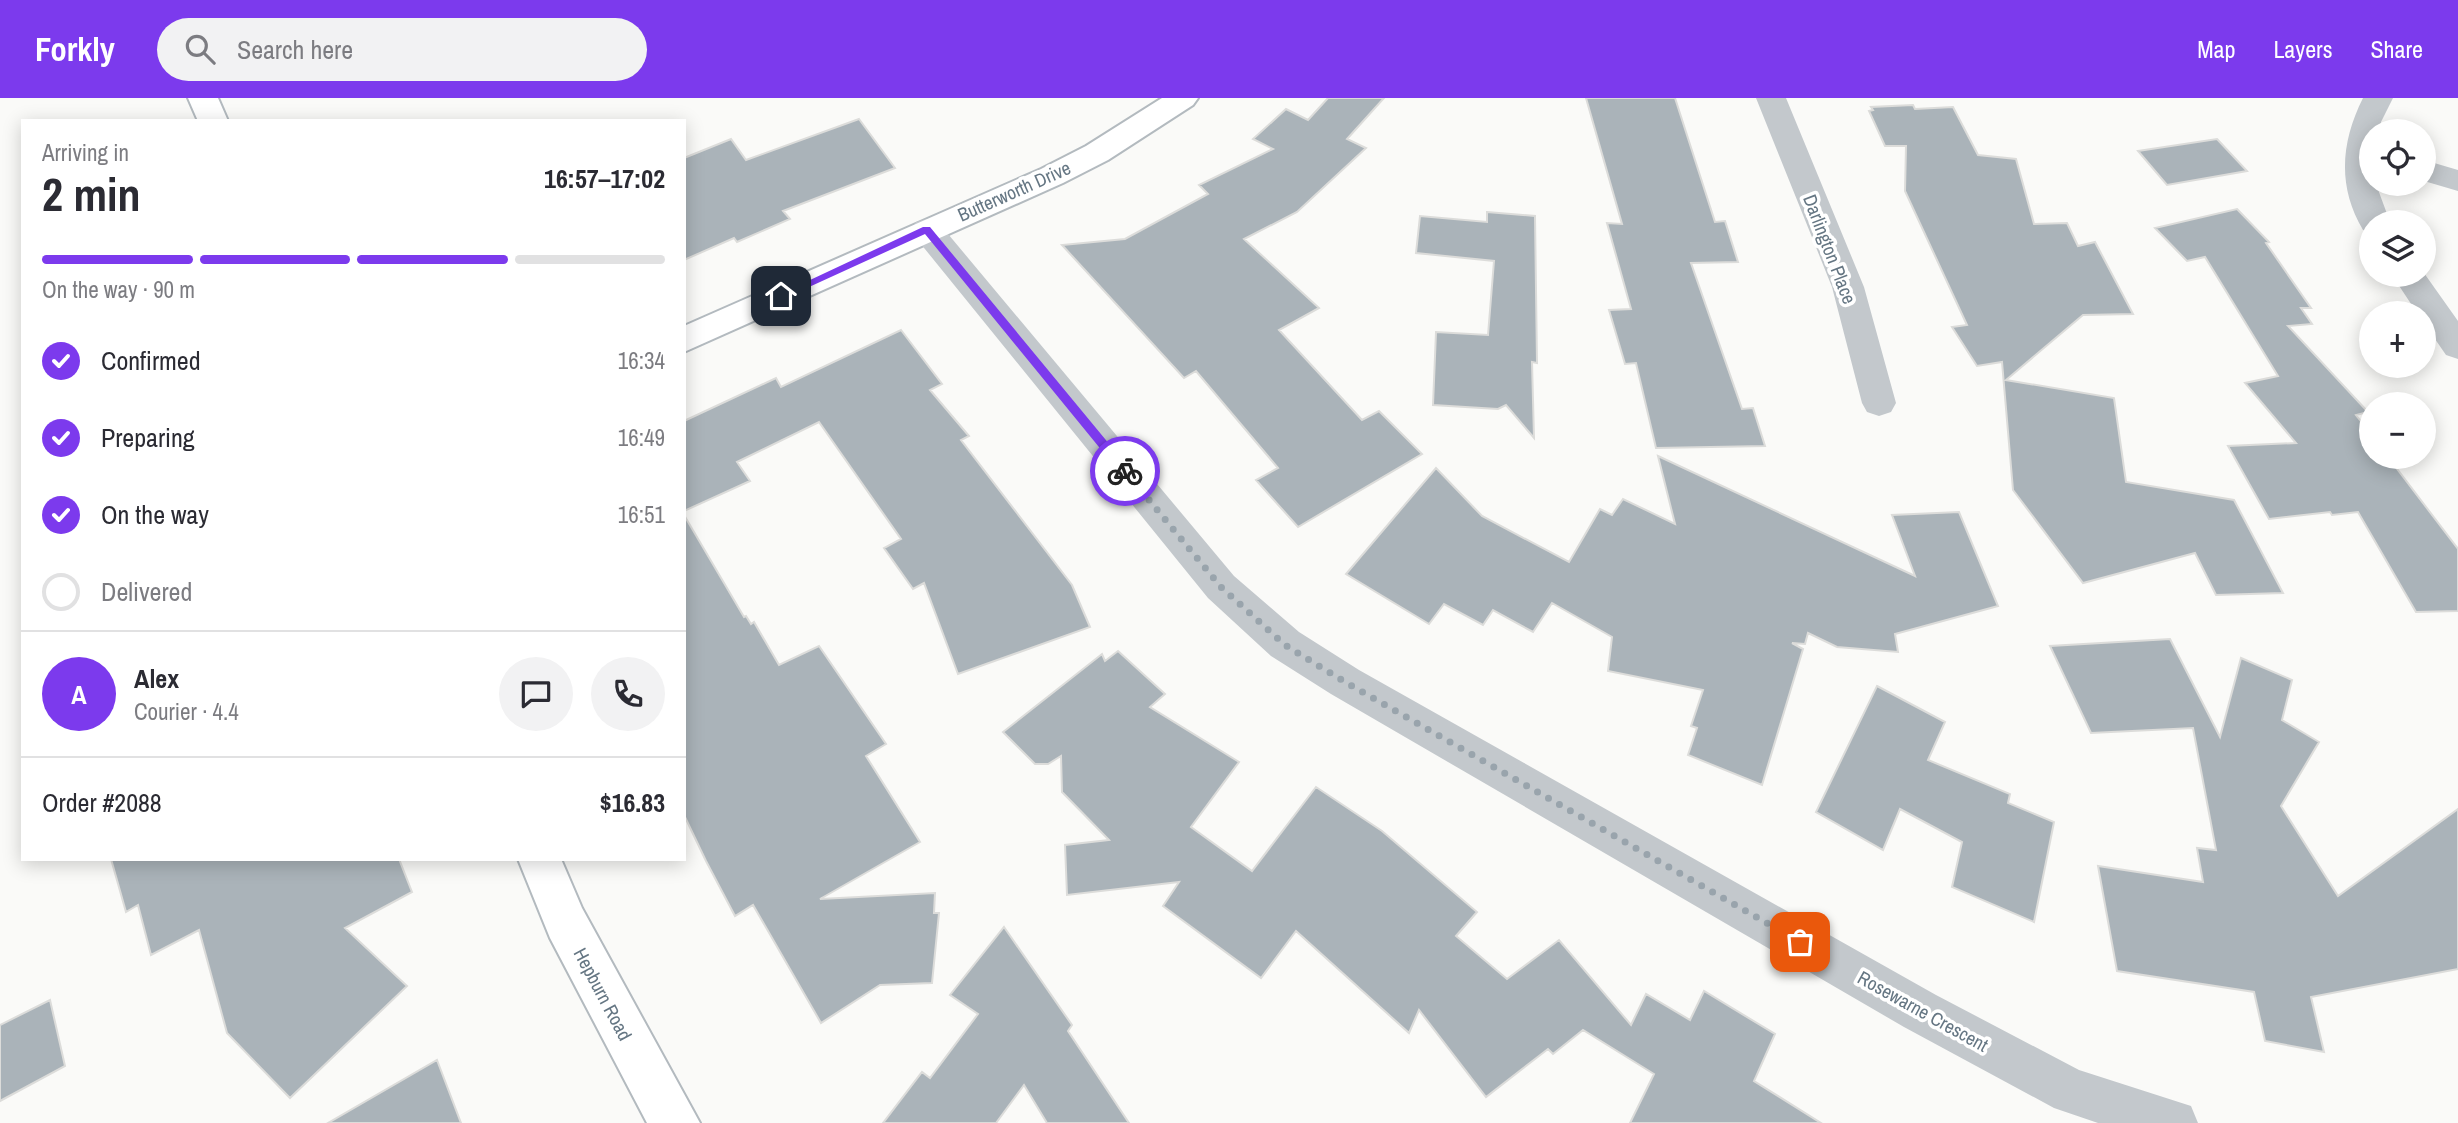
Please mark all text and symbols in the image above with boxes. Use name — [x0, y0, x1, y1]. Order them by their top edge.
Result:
search box — [157, 18, 647, 81]
text: Forkly — [35, 27, 115, 71]
icon: search — [181, 30, 219, 68]
text: Search here — [237, 32, 353, 67]
text: Map — [2197, 33, 2235, 65]
text: Layers — [2273, 33, 2332, 65]
text: Share — [2370, 33, 2423, 65]
map controls — [2359, 119, 2436, 469]
button: locate — [2359, 119, 2436, 196]
text: Arriving in — [42, 137, 129, 168]
street label: Butterworth Drive — [953, 154, 1075, 228]
text: 16:57–17:02 — [544, 161, 665, 196]
text: 2 min — [42, 163, 141, 225]
street label: Darlington Place — [1797, 191, 1863, 307]
button: layers — [2359, 210, 2436, 287]
pin — [751, 266, 811, 326]
text: On the way · 90 m — [42, 274, 195, 305]
icon: home — [762, 277, 800, 315]
button: + — [2359, 301, 2436, 378]
icon: check — [42, 342, 80, 380]
text: Confirmed — [101, 343, 201, 378]
text: 16:34 — [618, 345, 665, 376]
button: − — [2359, 392, 2436, 469]
icon: check — [42, 419, 80, 457]
text: Preparing — [101, 420, 195, 455]
text: 16:49 — [618, 422, 665, 453]
courier — [1090, 436, 1160, 506]
icon: bike — [1106, 452, 1144, 490]
icon: check — [42, 496, 80, 534]
text: On the way — [101, 497, 209, 532]
text: 16:51 — [618, 499, 665, 530]
text: Delivered — [101, 574, 192, 609]
button: chat — [499, 657, 573, 731]
button: phone — [591, 657, 665, 731]
text: Alex — [134, 661, 179, 696]
text: A — [71, 677, 87, 712]
text: Courier · 4.4 — [134, 696, 239, 727]
text: Order #2088 — [42, 785, 162, 820]
text: $16.83 — [600, 785, 665, 820]
pin — [1770, 912, 1830, 972]
icon: bag — [1781, 923, 1819, 961]
street label: Hepburn Road — [568, 943, 638, 1045]
street label: Rosewarne Crescent — [1853, 964, 1993, 1058]

